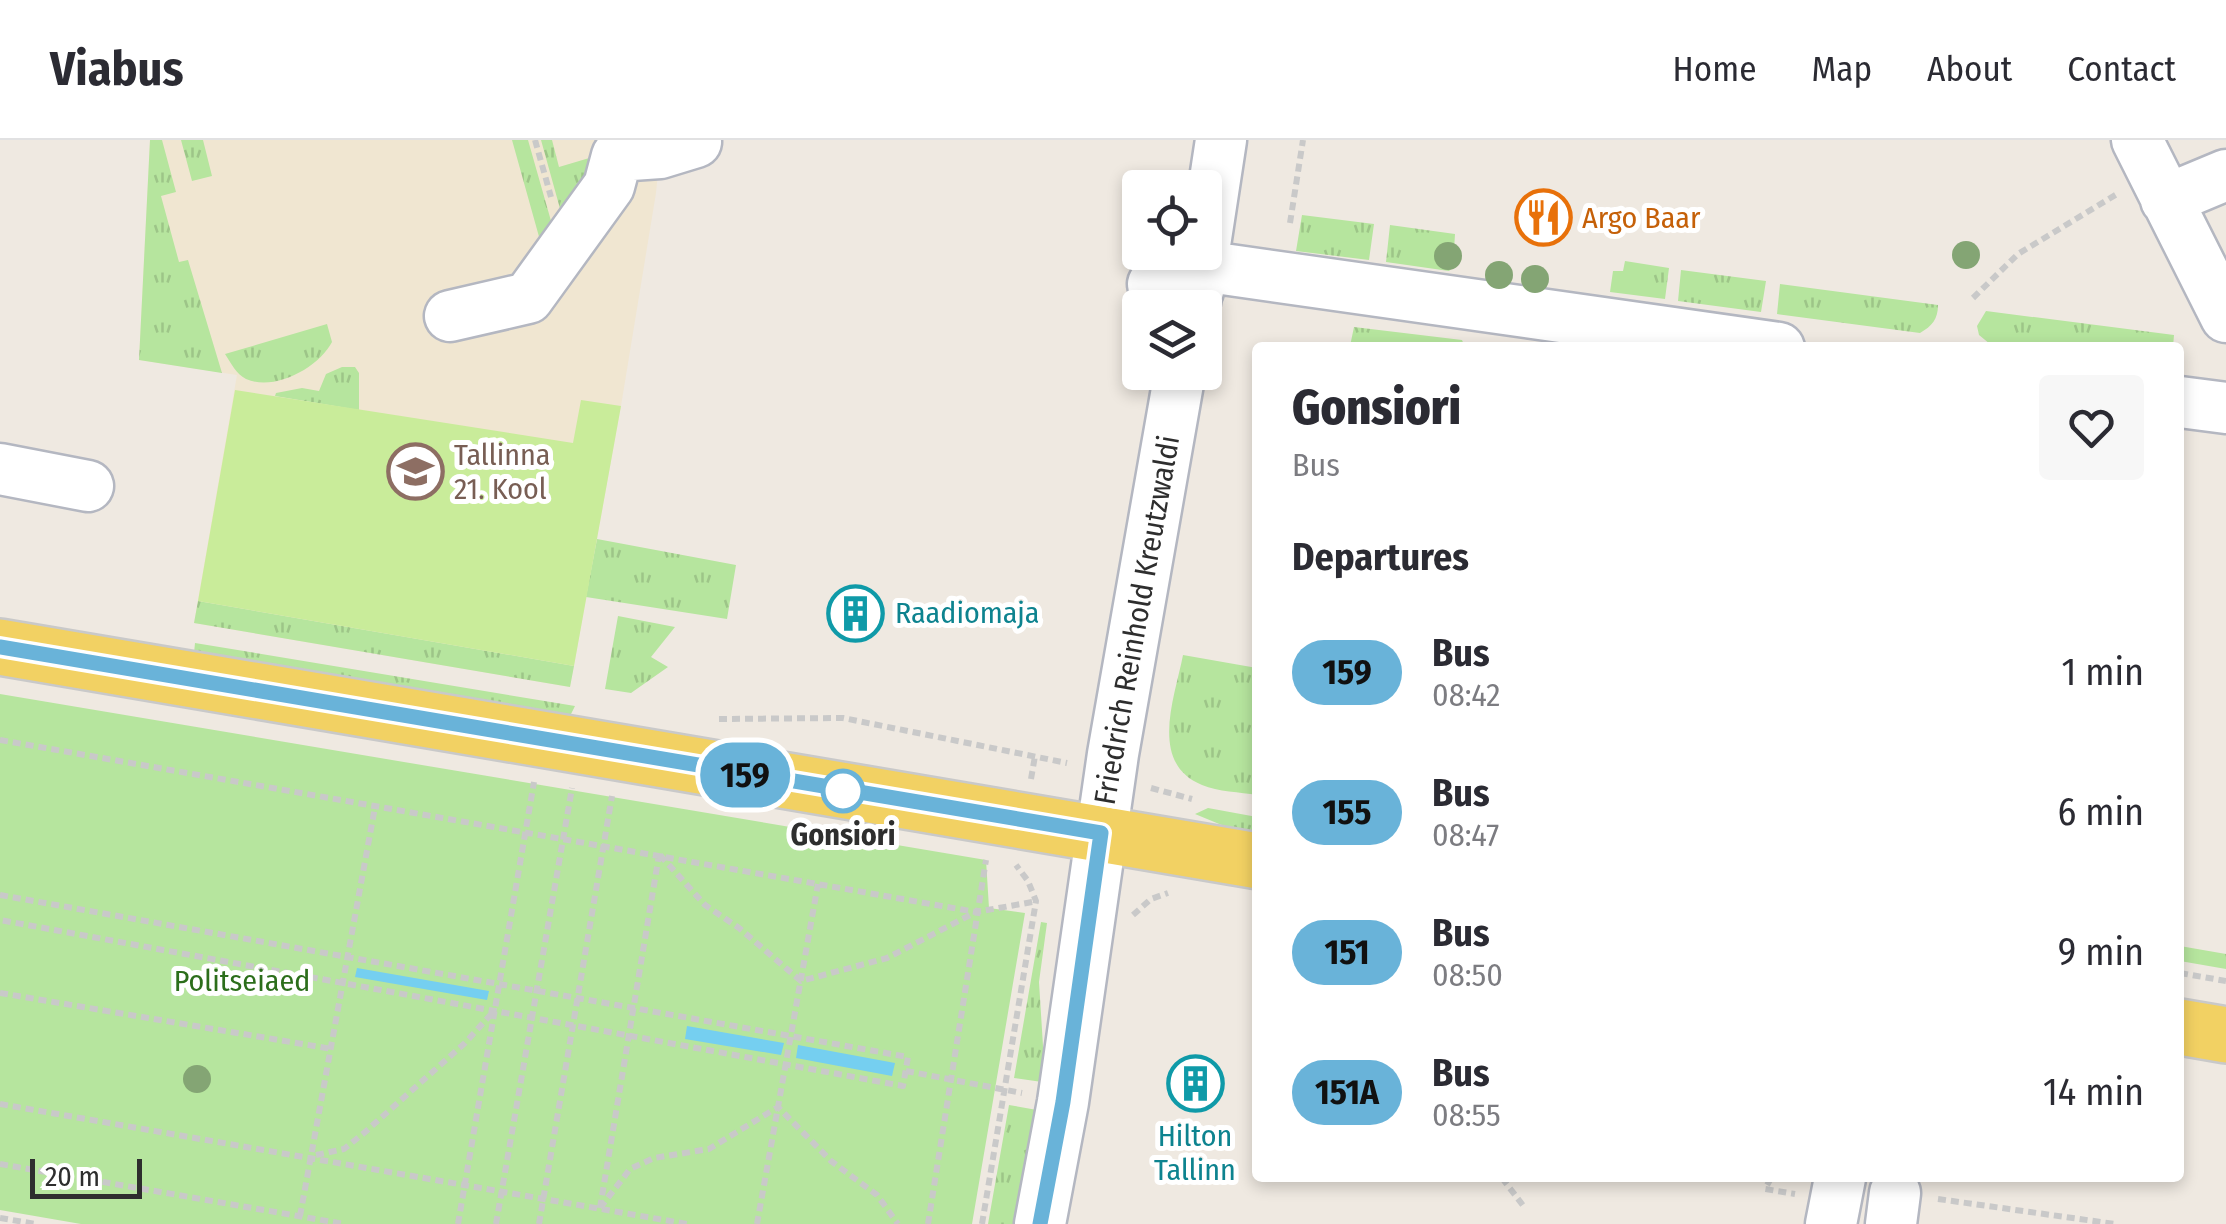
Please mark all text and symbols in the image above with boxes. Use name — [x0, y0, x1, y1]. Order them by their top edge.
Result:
text: Viabus — [50, 40, 184, 98]
text: Home — [1673, 48, 1756, 90]
text: Map — [1811, 48, 1872, 90]
text: About — [1927, 48, 2012, 90]
text: Contact — [2067, 48, 2176, 90]
map controls — [1122, 170, 1222, 390]
button: locate — [1122, 170, 1222, 270]
restaurant icon: Argo Baar — [1513, 188, 1573, 248]
place label: Argo Baar — [1582, 200, 1701, 236]
button: layers — [1122, 290, 1222, 390]
button: heart — [2039, 375, 2144, 480]
text: Gonsiori — [1292, 379, 1461, 437]
street label: Friedrich Reinhold Kreutzwaldi — [1087, 433, 1187, 807]
place label: Tallinna 21. Kool — [454, 437, 551, 507]
school or university icon: Tallinna 21. Kool — [385, 442, 445, 502]
text: Bus — [1292, 446, 1340, 484]
text: Departures — [1292, 534, 1469, 580]
building icon: Raadiomaja — [826, 583, 886, 643]
place label: Raadiomaja — [895, 595, 1039, 631]
text: Bus — [1432, 630, 1490, 676]
text: 1 min — [2061, 649, 2144, 695]
text: 159 — [1322, 651, 1372, 693]
text: 08:42 — [1432, 676, 1500, 714]
line badge: 159 — [688, 742, 802, 808]
text: 159 — [720, 754, 770, 796]
marker: Gonsiori — [822, 770, 864, 812]
text: Bus — [1432, 770, 1490, 816]
text: 6 min — [2057, 789, 2144, 835]
text: 155 — [1322, 791, 1372, 833]
text: 08:47 — [1432, 816, 1499, 854]
place label: Gonsiori — [790, 817, 896, 853]
text: Bus — [1432, 910, 1490, 956]
text: 9 min — [2058, 929, 2144, 975]
text: 151 — [1325, 931, 1369, 973]
text: 08:50 — [1432, 956, 1503, 994]
park label: Politseiaed — [174, 963, 310, 999]
text: Bus — [1432, 1050, 1490, 1096]
building icon: Hilton Tallinn — [1165, 1054, 1225, 1114]
text: 14 min — [2043, 1069, 2144, 1115]
text: 151A — [1315, 1071, 1379, 1113]
text: 08:55 — [1432, 1096, 1501, 1134]
place label: Hilton Tallinn — [1154, 1118, 1236, 1188]
scale bar — [30, 1154, 142, 1198]
text: 20 m — [45, 1160, 100, 1193]

